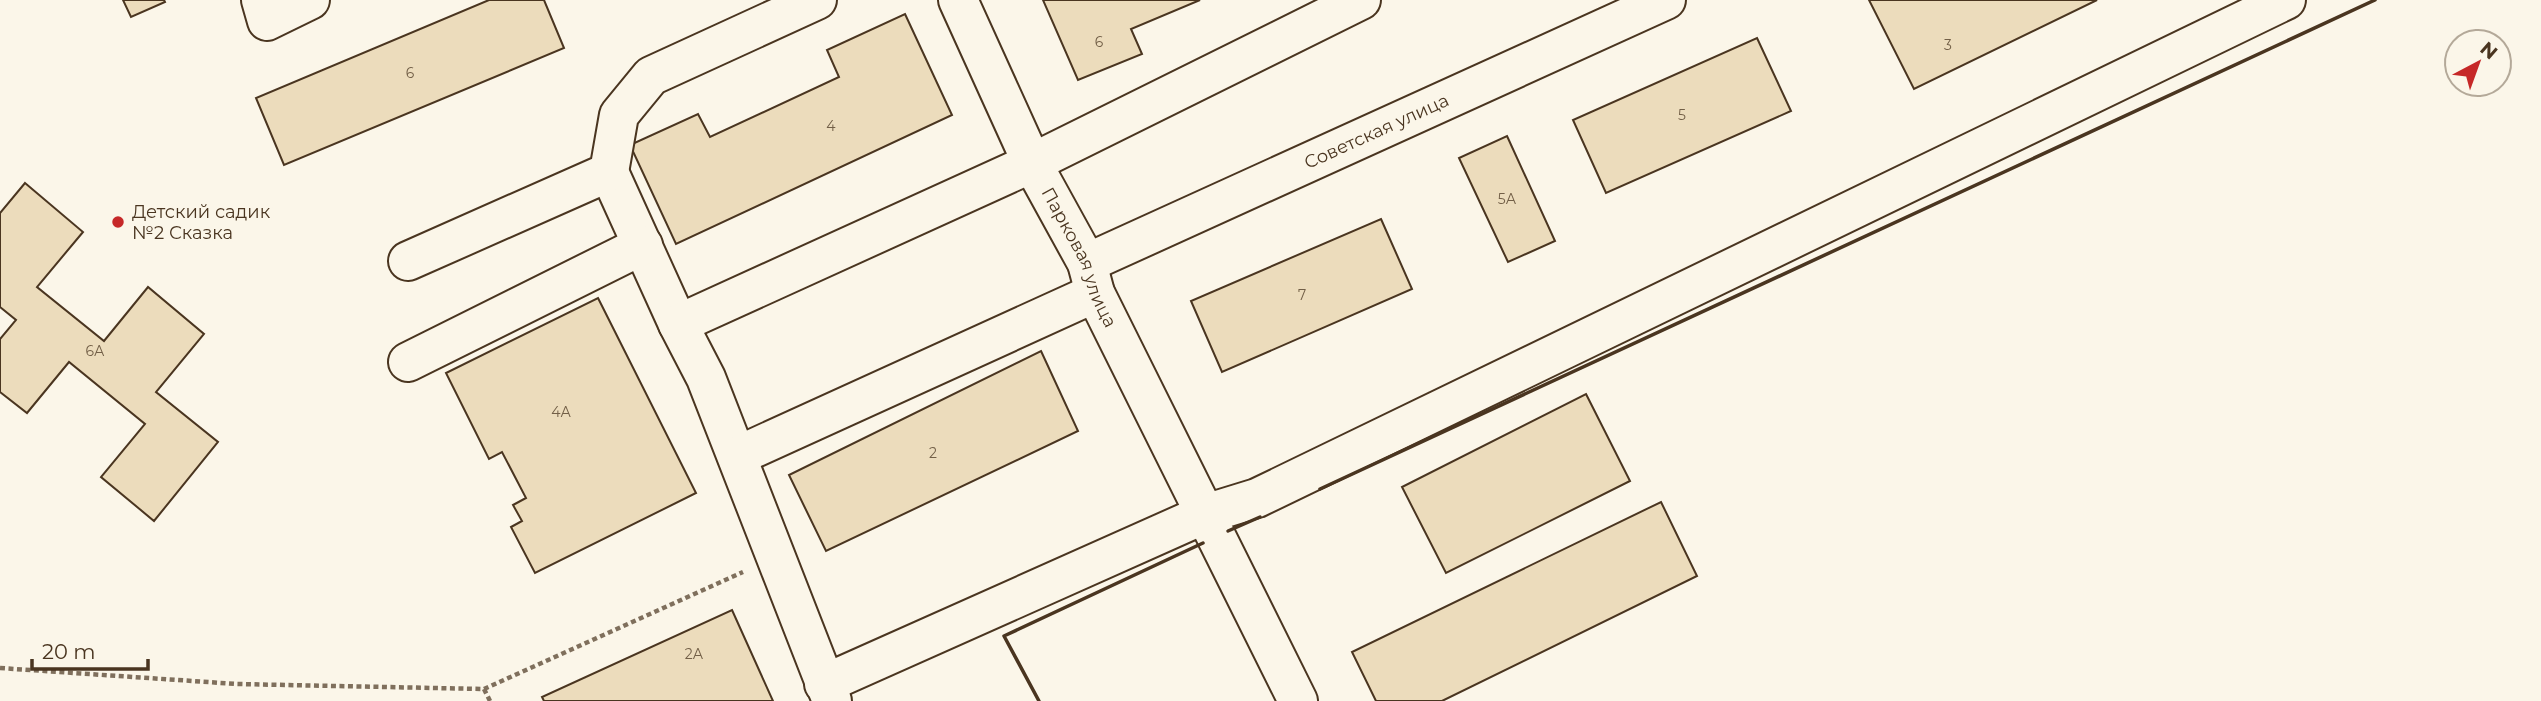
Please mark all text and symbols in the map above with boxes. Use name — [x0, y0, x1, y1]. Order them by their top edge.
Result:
north arrow — [2443, 28, 2513, 98]
house number: 6 — [1095, 33, 1104, 51]
house number: 3 — [1944, 36, 1952, 54]
text: N — [2475, 37, 2502, 64]
house number: 6 — [406, 64, 415, 82]
street label: Советская улица — [1301, 89, 1452, 174]
house number: 5 — [1678, 106, 1686, 124]
house number: 4 — [826, 117, 836, 135]
street label: Парковая улица — [1037, 184, 1121, 331]
house number: 5А — [1498, 190, 1517, 208]
place label: Детский садик №2 Сказка — [132, 201, 271, 244]
marker: Детский садик №2 Сказка — [110, 214, 126, 230]
house number: 7 — [1298, 286, 1306, 304]
house number: 6А — [85, 342, 105, 360]
house number: 4А — [551, 403, 571, 421]
house number: 2 — [929, 444, 937, 462]
scale bar — [32, 628, 147, 672]
text: 20 m — [42, 639, 96, 664]
house number: 2А — [685, 645, 704, 663]

